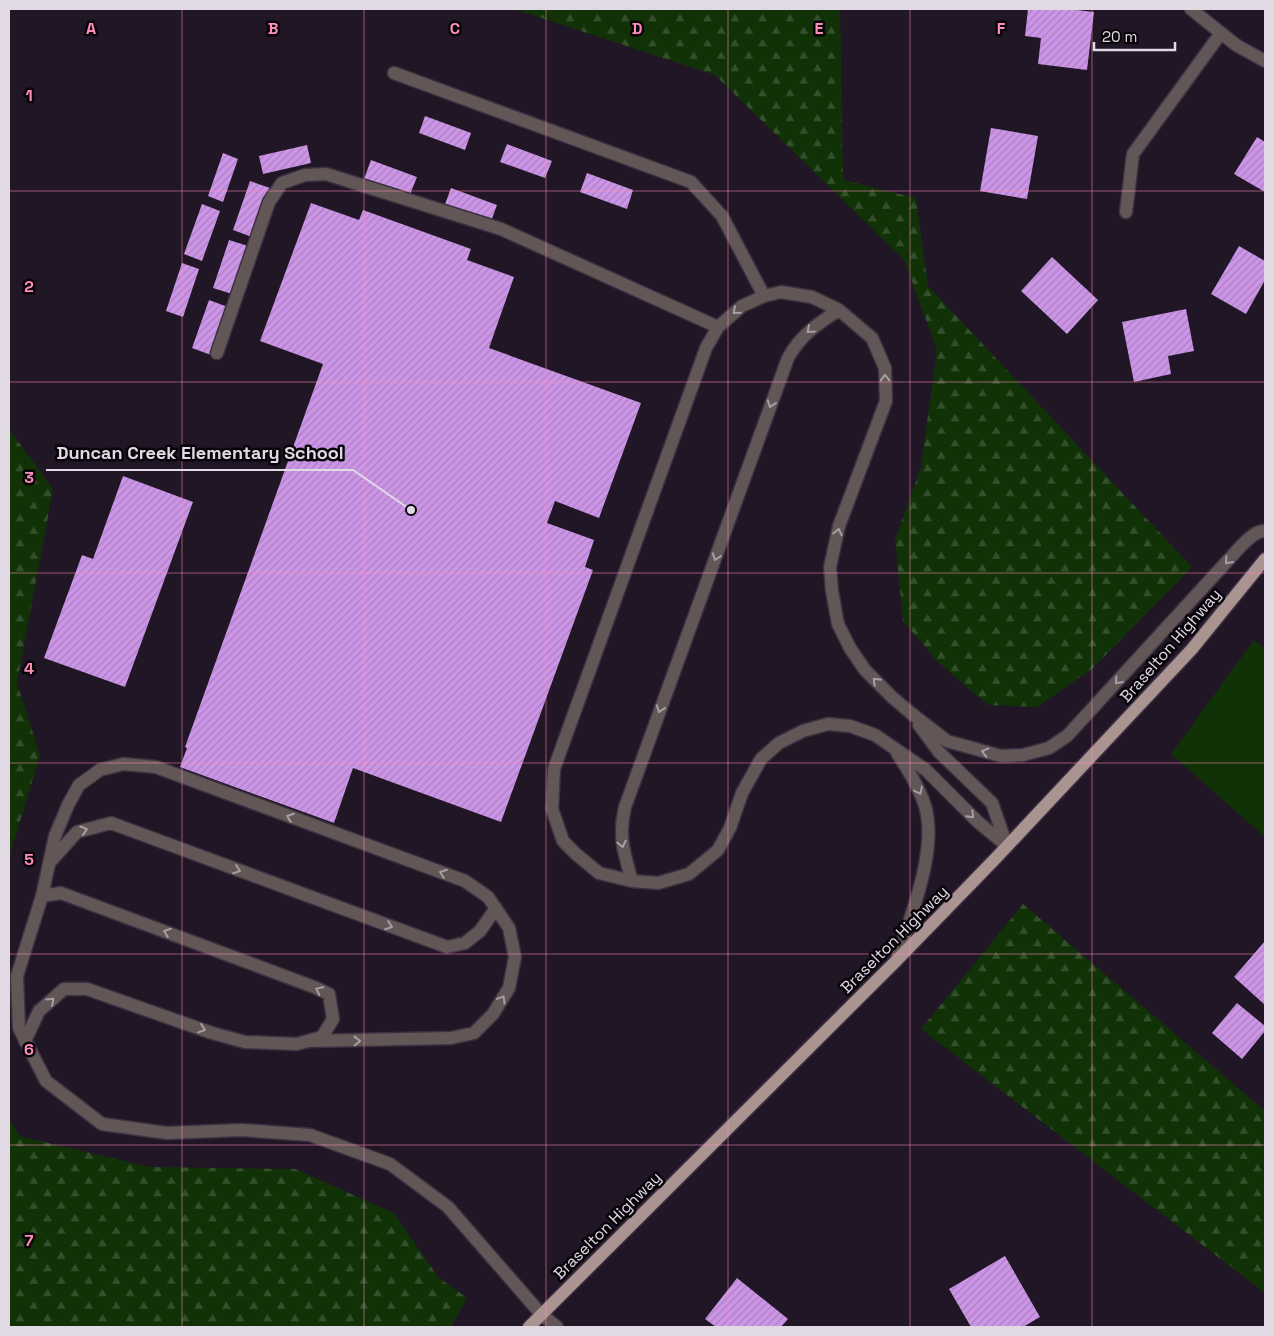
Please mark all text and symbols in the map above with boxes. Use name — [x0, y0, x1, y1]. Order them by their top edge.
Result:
text: A — [86, 18, 96, 39]
text: B — [268, 18, 278, 39]
text: C — [450, 18, 460, 39]
text: D — [632, 18, 642, 39]
text: E — [815, 18, 824, 39]
text: F — [997, 18, 1006, 39]
scale bar — [1094, 20, 1175, 52]
text: 20 m — [1102, 27, 1137, 46]
text: 1 — [25, 85, 33, 106]
text: 2 — [24, 276, 34, 297]
one-way arrow — [733, 305, 742, 314]
one-way arrow — [807, 325, 816, 334]
one-way arrow — [880, 374, 891, 382]
one-way arrow — [767, 399, 777, 408]
callout: Duncan Creek Elementary School — [46, 437, 353, 470]
text: Duncan Creek Elementary School — [56, 441, 344, 464]
text: 3 — [24, 467, 34, 488]
one-way arrow — [832, 528, 843, 537]
one-way arrow — [712, 552, 722, 560]
one-way arrow — [1225, 555, 1234, 564]
street label: Braselton Highway — [1115, 584, 1226, 707]
text: 4 — [24, 658, 34, 679]
one-way arrow — [1115, 675, 1124, 684]
one-way arrow — [873, 678, 882, 687]
one-way arrow — [656, 704, 666, 713]
one-way arrow — [981, 747, 990, 758]
one-way arrow — [913, 786, 923, 795]
one-way arrow — [965, 809, 974, 818]
one-way arrow — [286, 813, 295, 823]
one-way arrow — [79, 826, 87, 836]
one-way arrow — [617, 840, 627, 849]
text: 5 — [24, 849, 34, 870]
one-way arrow — [232, 864, 241, 874]
one-way arrow — [439, 869, 447, 879]
street label: Braselton Highway — [836, 881, 953, 998]
one-way arrow — [385, 920, 393, 930]
one-way arrow — [164, 928, 172, 938]
one-way arrow — [315, 985, 324, 996]
one-way arrow — [496, 995, 506, 1004]
one-way arrow — [45, 998, 54, 1007]
one-way arrow — [197, 1023, 206, 1033]
one-way arrow — [353, 1036, 361, 1046]
text: 6 — [24, 1039, 34, 1060]
street label: Braselton Highway — [549, 1167, 666, 1284]
text: 7 — [25, 1230, 34, 1251]

